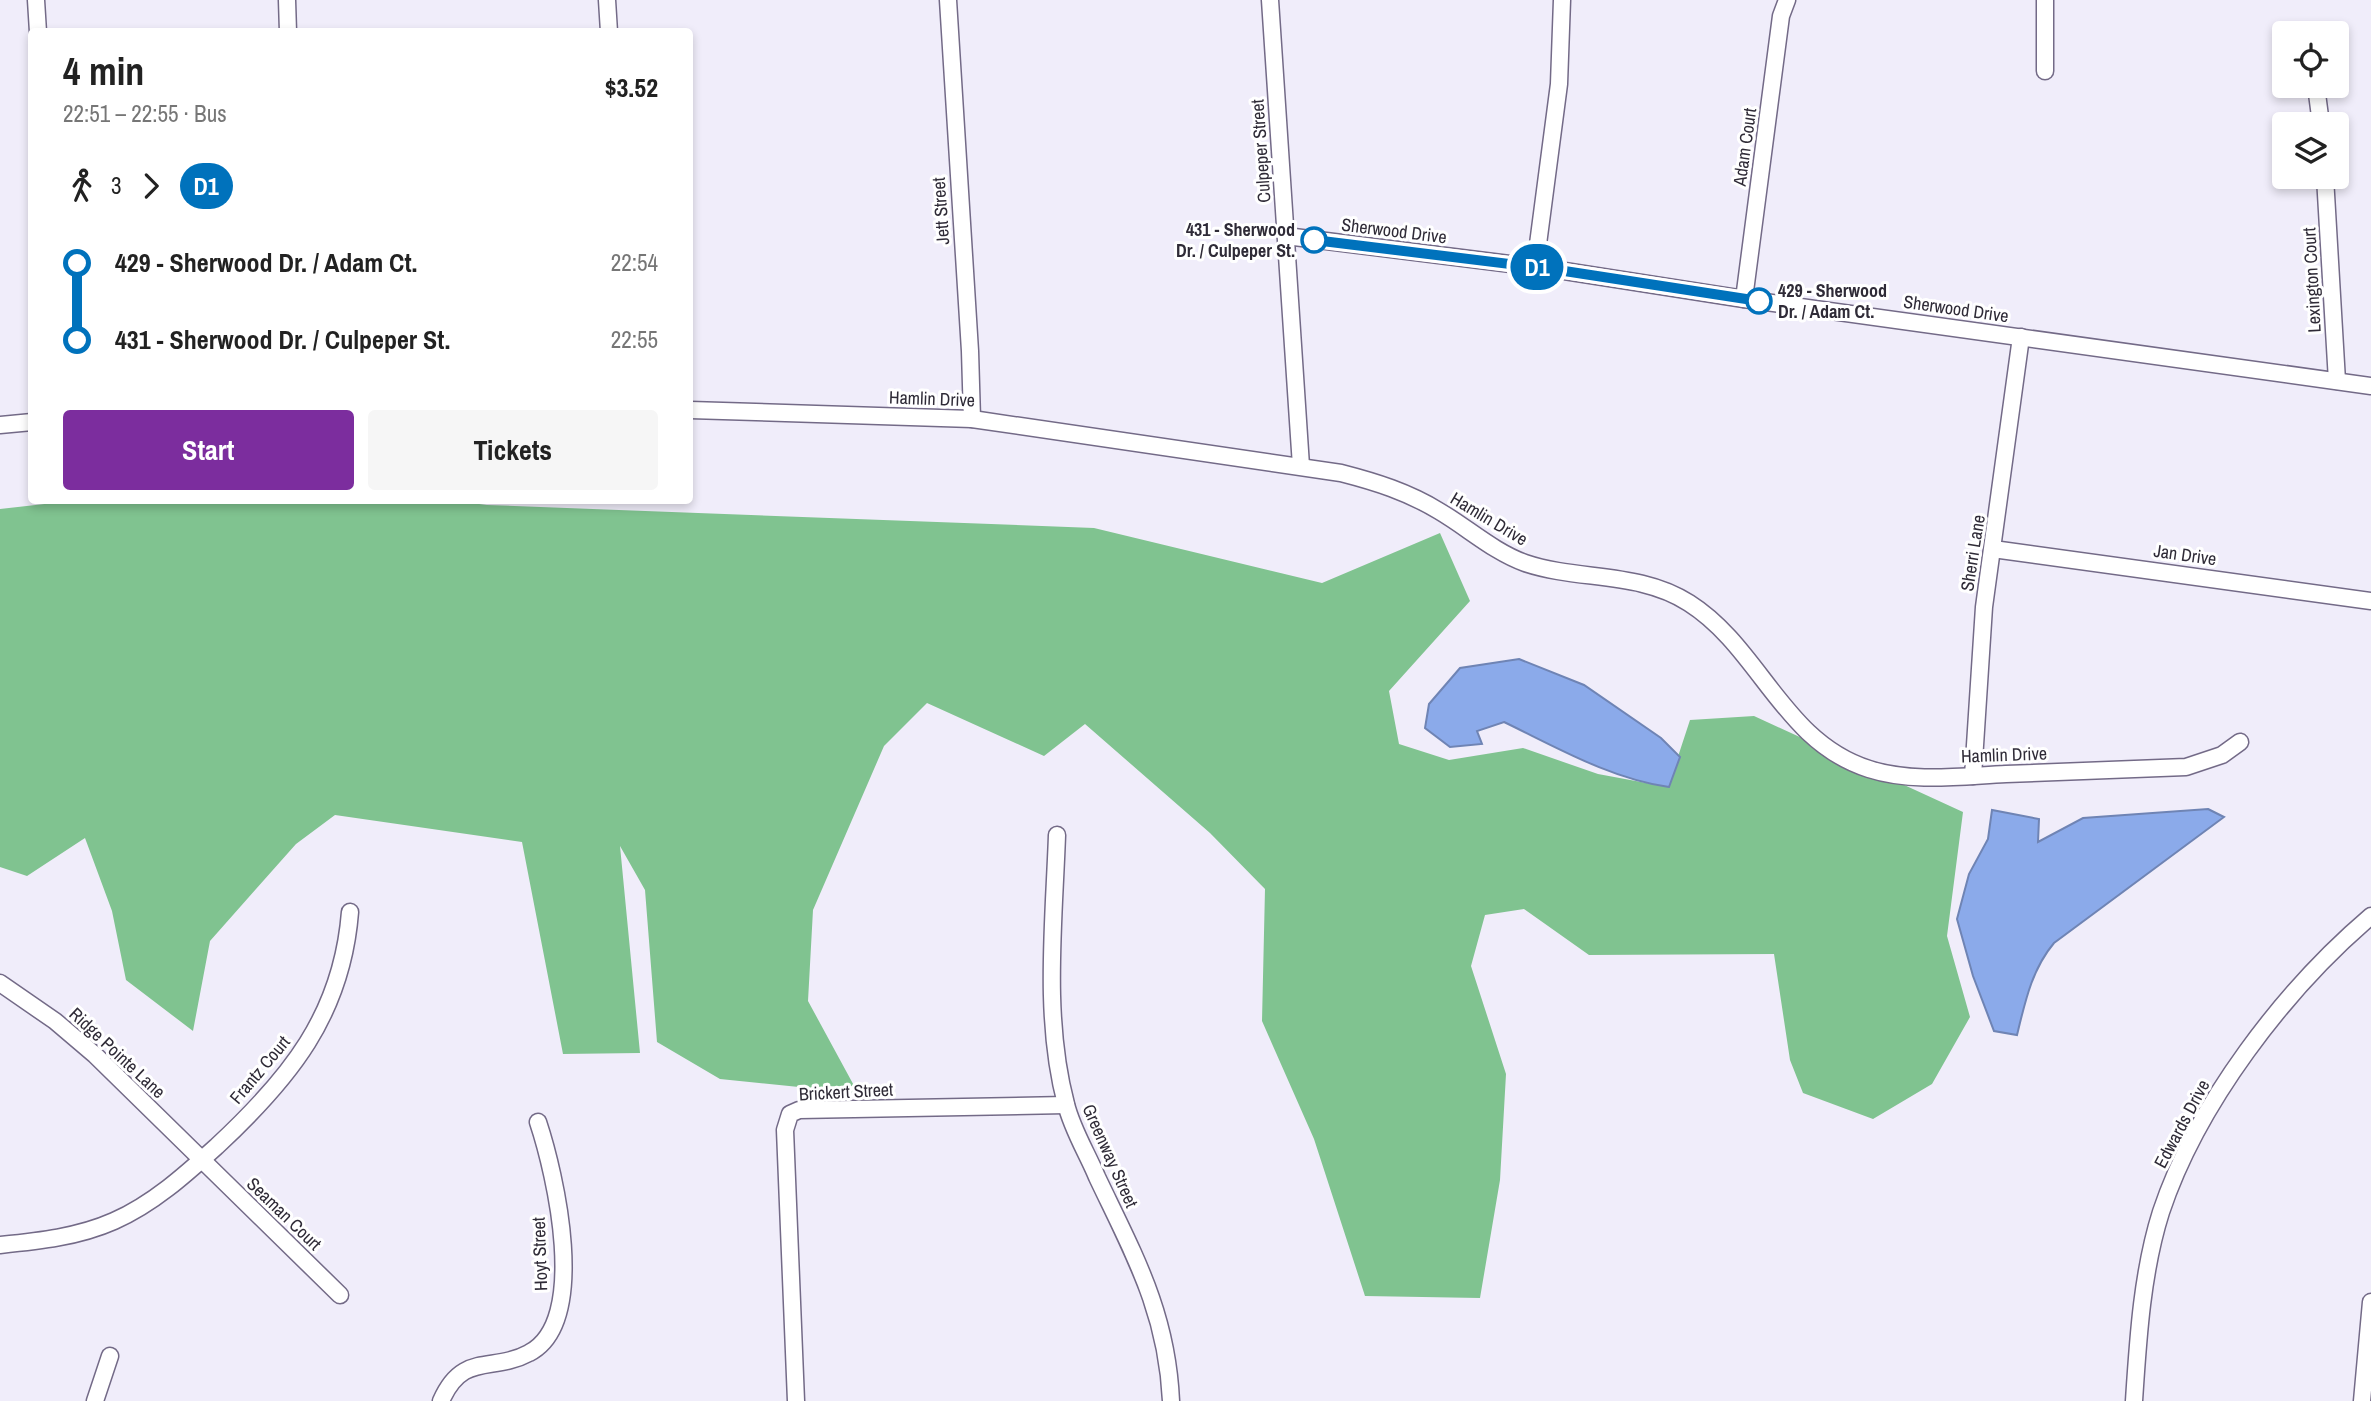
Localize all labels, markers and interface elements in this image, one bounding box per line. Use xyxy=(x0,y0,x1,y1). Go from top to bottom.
map controls xyxy=(2272,21,2349,189)
button: locate xyxy=(2272,21,2349,98)
text: 4 min xyxy=(63,46,144,97)
text: $3.52 xyxy=(605,70,658,105)
text: 22:51 – 22:55 · Bus xyxy=(63,98,227,129)
street label: Culpeper Street xyxy=(1244,99,1277,203)
street label: Adam Court xyxy=(1727,106,1762,189)
button: layers xyxy=(2272,112,2349,189)
icon: walk xyxy=(63,167,101,205)
icon: forward xyxy=(132,167,170,205)
text: 3 xyxy=(111,170,122,201)
text: D1 xyxy=(194,170,219,202)
street label: Jett Street xyxy=(926,177,955,245)
street label: Sherwood Drive xyxy=(1340,212,1448,249)
place label: 431 - Sherwood Dr. / Culpeper St. xyxy=(1176,217,1295,263)
marker: 431 - Sherwood Dr. / Culpeper St. xyxy=(1301,227,1327,253)
street label: Lexington Court xyxy=(2296,227,2327,333)
line badge: D1 xyxy=(1506,244,1568,290)
text: 429 - Sherwood Dr. / Adam Ct. xyxy=(115,245,418,280)
text: 22:54 xyxy=(611,247,658,278)
text: D1 xyxy=(1524,251,1550,283)
place label: 429 - Sherwood Dr. / Adam Ct. xyxy=(1778,278,1887,324)
marker: 429 - Sherwood Dr. / Adam Ct. xyxy=(1746,288,1772,314)
street label: Sherwood Drive xyxy=(1902,289,2010,328)
text: 431 - Sherwood Dr. / Culpeper St. xyxy=(115,322,450,357)
text: 22:55 xyxy=(611,324,658,355)
street label: Hamlin Drive xyxy=(889,385,975,412)
button: Start xyxy=(63,410,354,490)
button: Tickets xyxy=(368,410,658,490)
street label: Hamlin Drive xyxy=(1446,486,1533,551)
street label: Sherri Lane xyxy=(1954,513,1991,593)
street label: Jan Drive xyxy=(2152,538,2218,571)
street label: Hamlin Drive xyxy=(1961,741,2047,768)
street label: Ridge Pointe Lane xyxy=(64,1002,171,1104)
street label: Frantz Court xyxy=(224,1030,296,1109)
street label: Edwards Drive xyxy=(2148,1075,2215,1172)
street label: Brickert Street xyxy=(798,1077,894,1106)
street label: Greenway Street xyxy=(1077,1100,1144,1211)
street label: Seaman Court xyxy=(241,1172,327,1256)
street label: Hoyt Street xyxy=(526,1217,553,1291)

